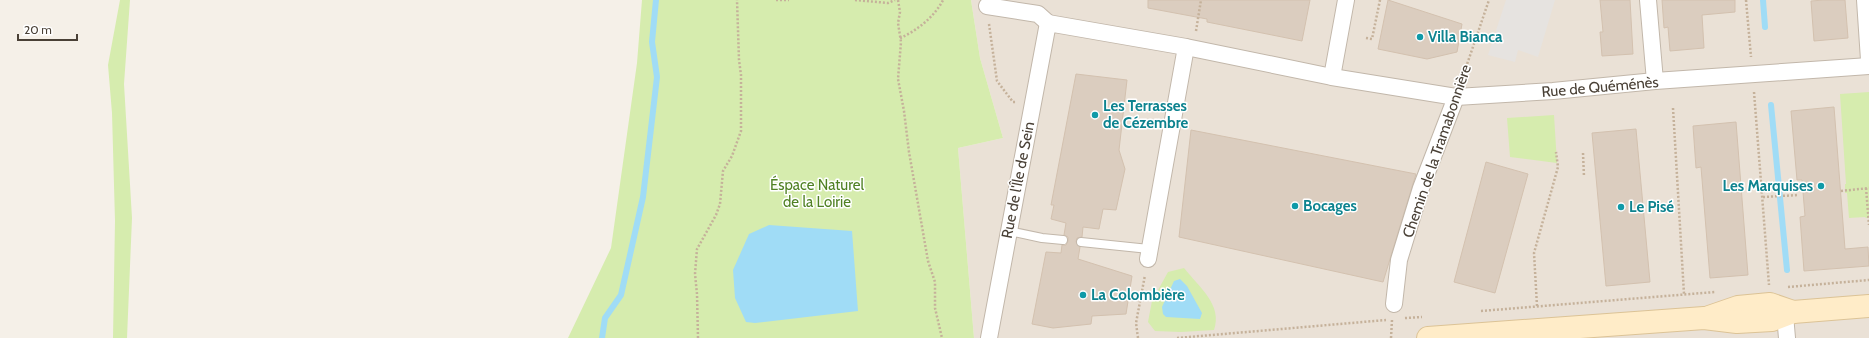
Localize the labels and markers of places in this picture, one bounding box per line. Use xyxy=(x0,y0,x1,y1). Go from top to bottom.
place label: Villa Bianca xyxy=(1428,28,1503,46)
marker: Villa Bianca xyxy=(1415,32,1425,42)
place label: Les Terrasses de Cézembre xyxy=(1103,97,1188,132)
marker: Les Terrasses de Cézembre xyxy=(1090,110,1100,120)
place label: Les Marquises xyxy=(1723,177,1813,195)
marker: Les Marquises xyxy=(1816,181,1826,191)
place label: Bocages xyxy=(1303,197,1357,215)
place label: Le Pisé xyxy=(1629,198,1674,216)
marker: Bocages xyxy=(1290,201,1300,211)
marker: Le Pisé xyxy=(1616,202,1626,212)
place label: La Colombière xyxy=(1091,286,1185,304)
marker: La Colombière xyxy=(1078,290,1088,300)

